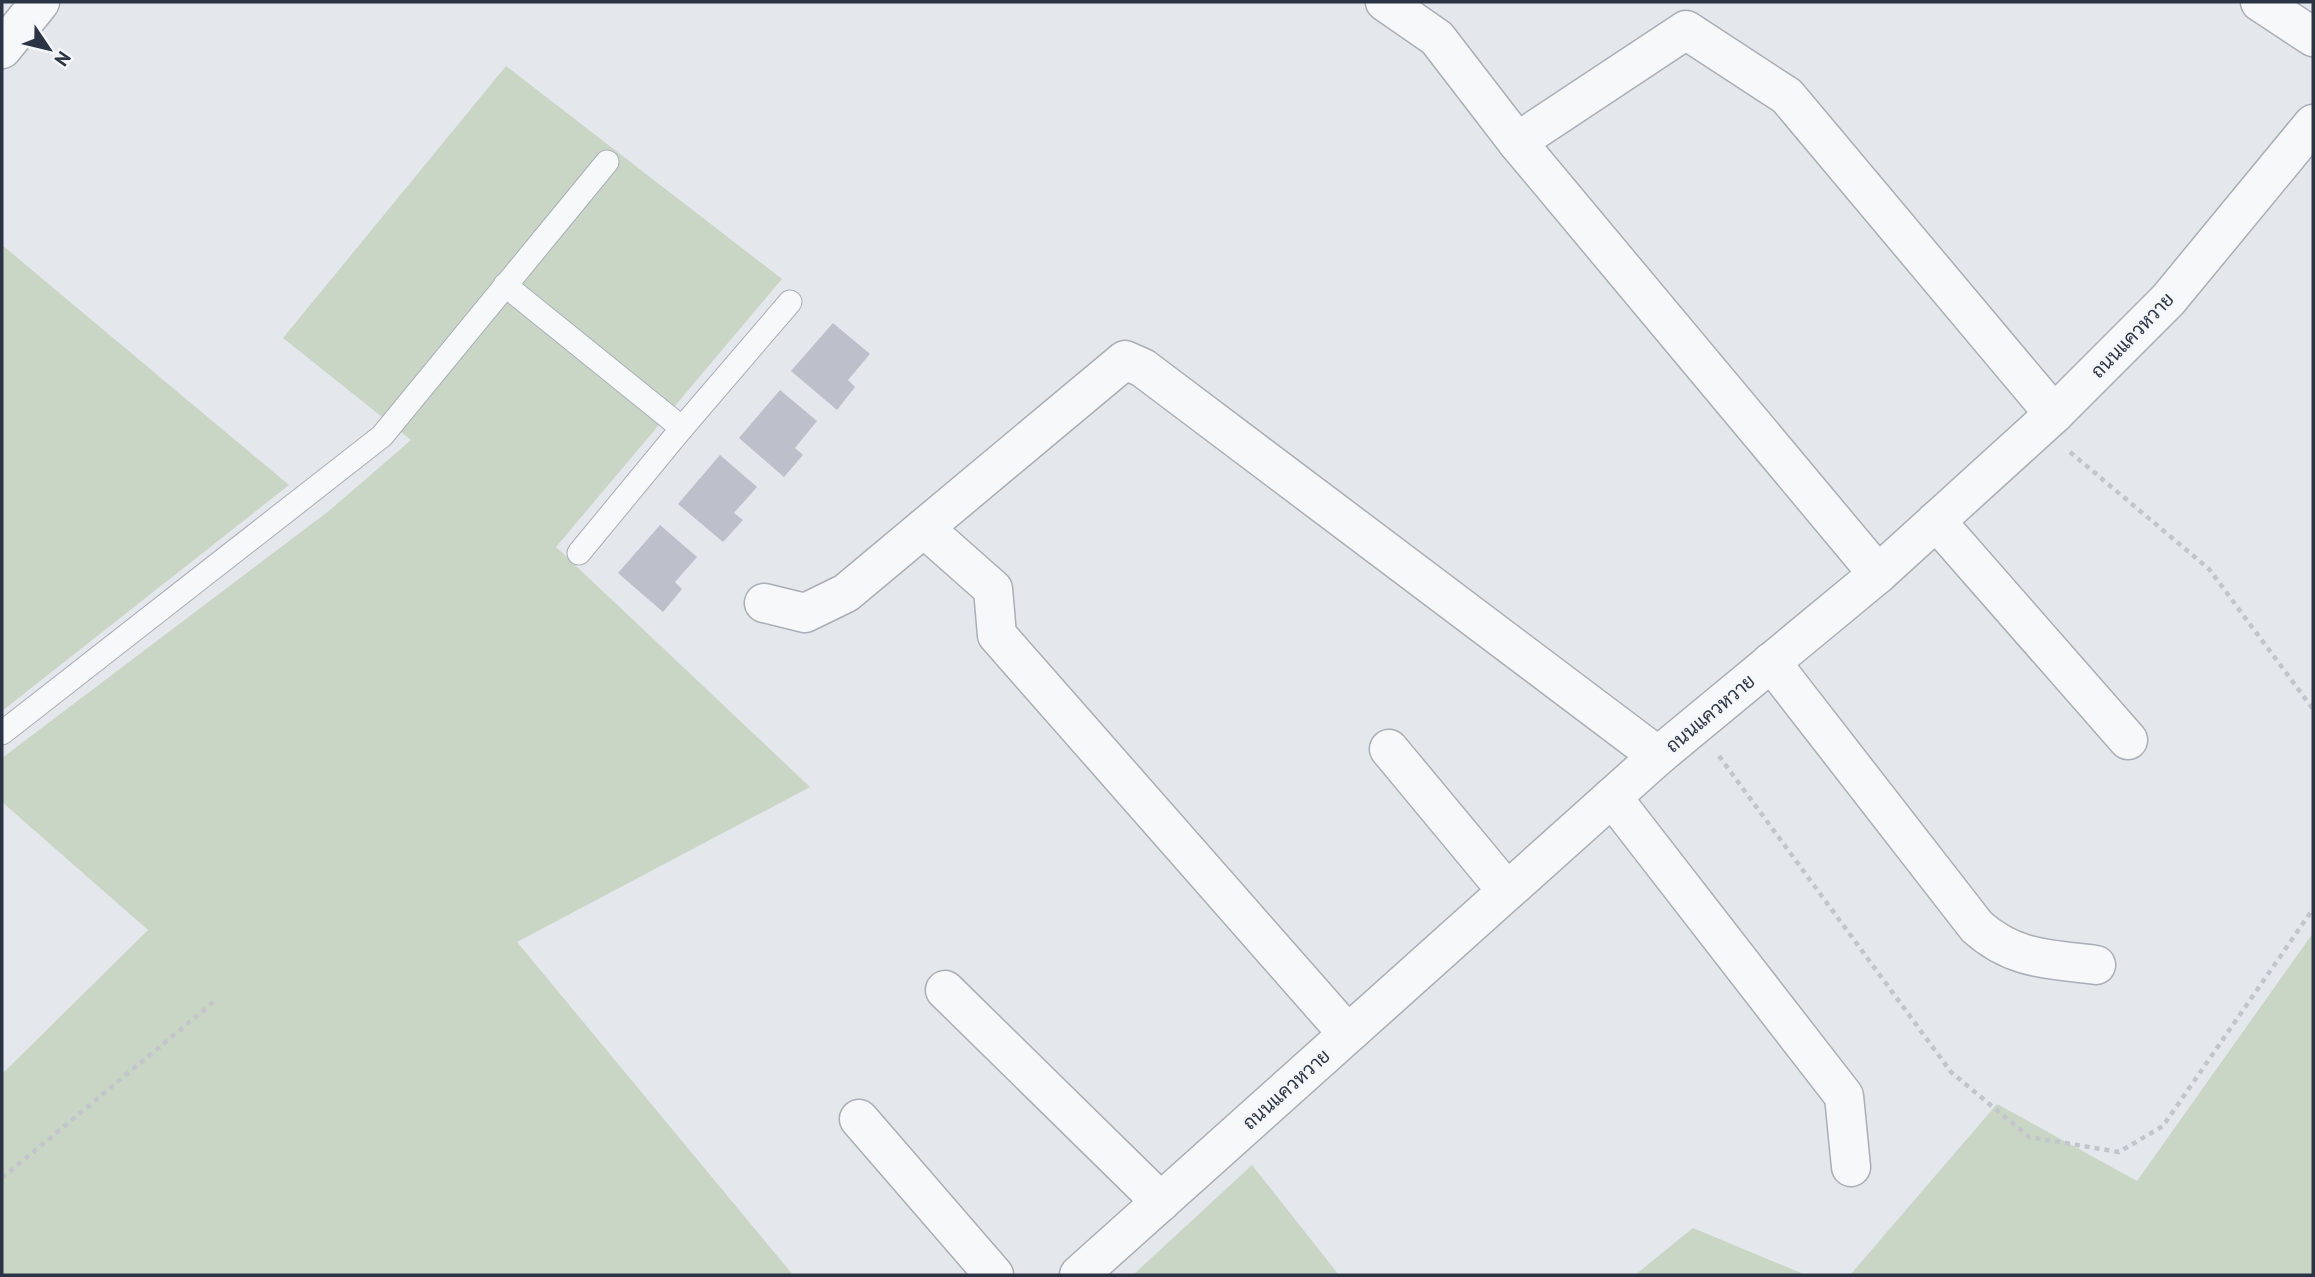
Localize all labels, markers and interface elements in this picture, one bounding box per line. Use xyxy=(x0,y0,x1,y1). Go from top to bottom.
north arrow xyxy=(14,14,84,84)
text: N xyxy=(50,47,76,71)
street label: ถนนแควหวาย xyxy=(2085,287,2179,383)
street label: ถนนแควหวาย xyxy=(1660,669,1760,757)
street label: ถนนแควหวาย xyxy=(1237,1044,1335,1134)

